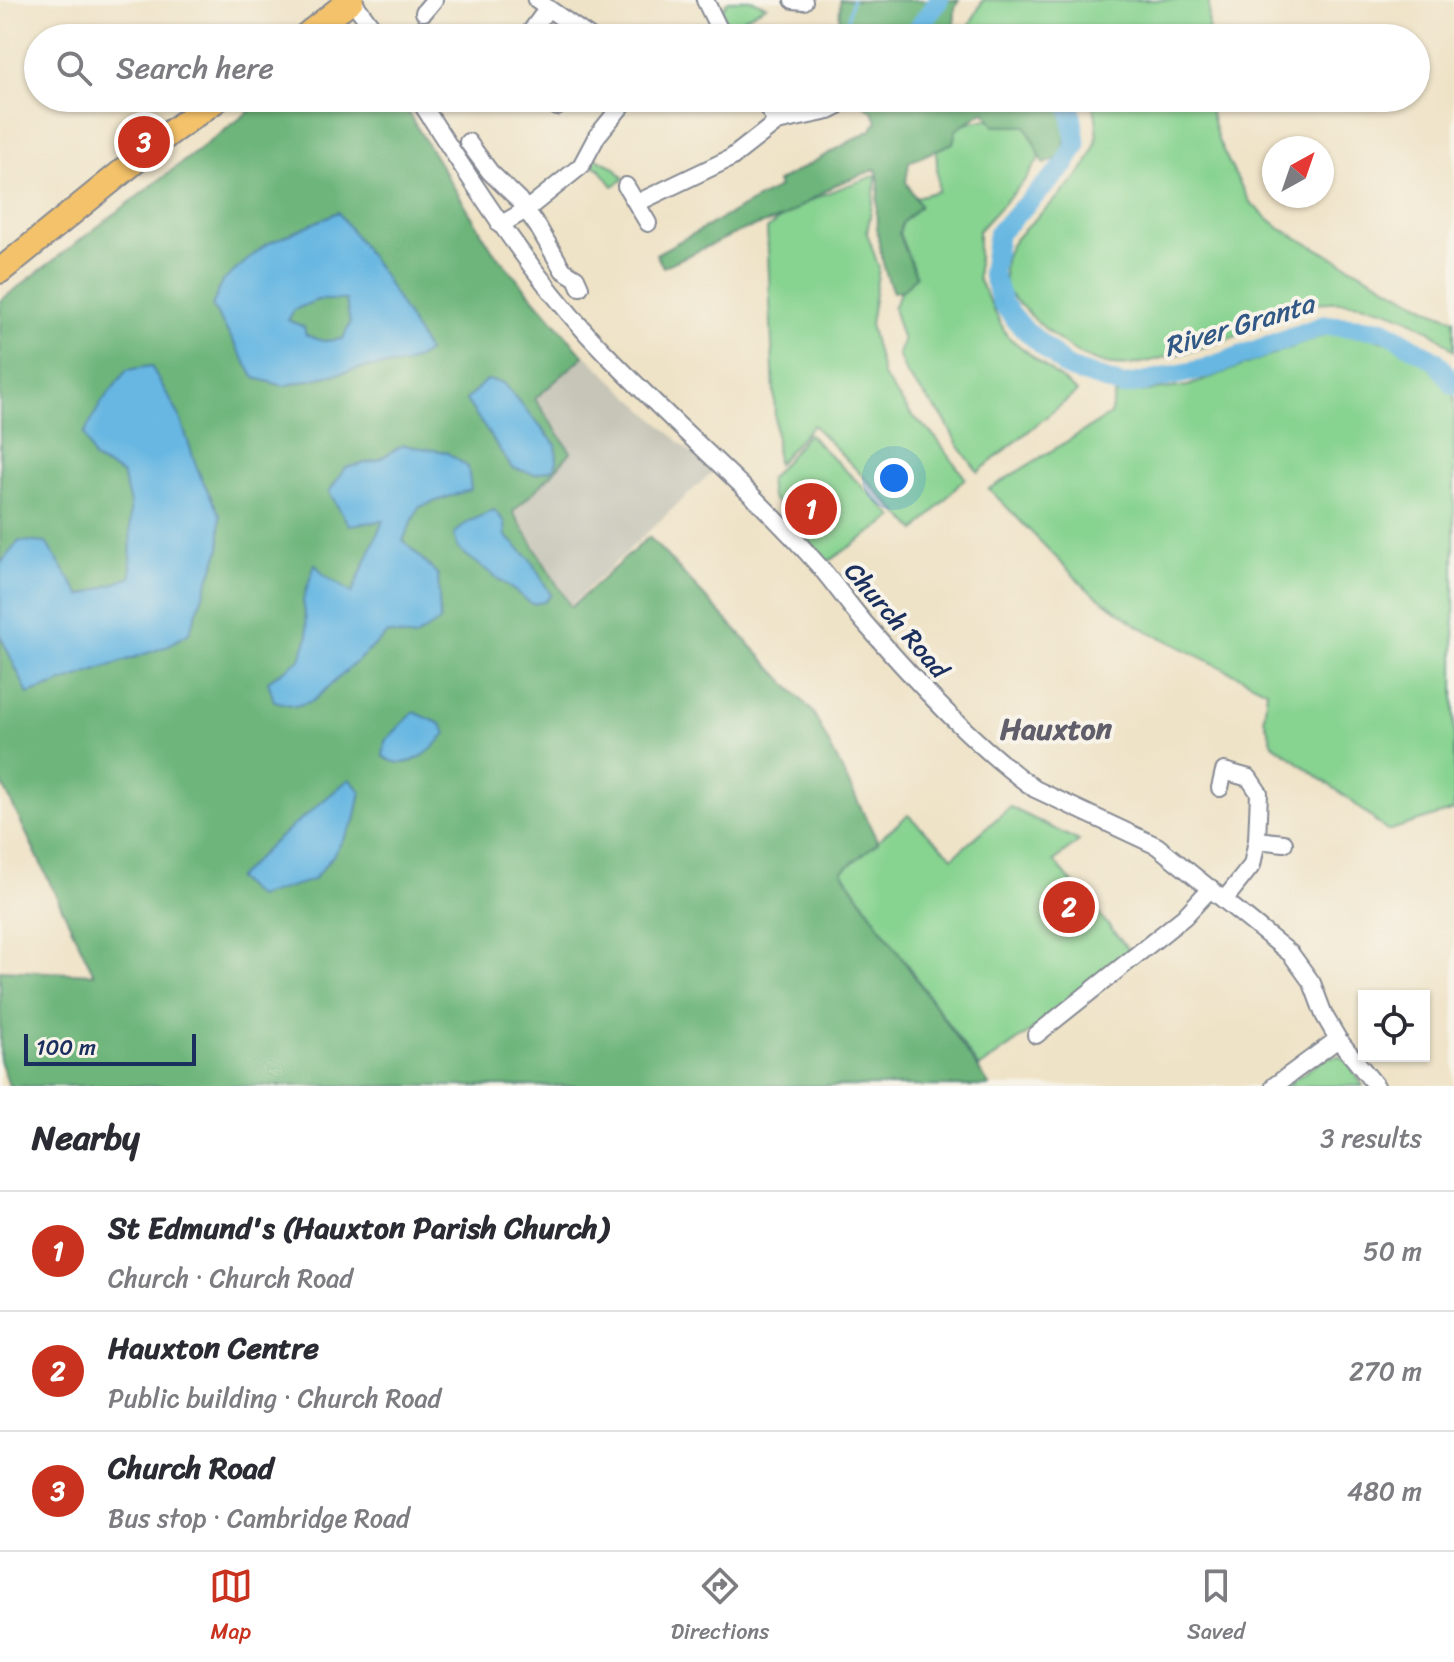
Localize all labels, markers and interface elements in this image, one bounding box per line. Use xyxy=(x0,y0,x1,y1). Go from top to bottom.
search box xyxy=(24,24,1430,112)
text: Search here xyxy=(116,41,274,95)
icon: search xyxy=(52,46,96,90)
pin: 3 xyxy=(118,112,170,172)
north arrow xyxy=(1262,136,1334,208)
water label: River Granta xyxy=(1158,278,1322,371)
your location xyxy=(874,458,914,498)
pin: 1 xyxy=(785,479,837,539)
street label: Church Road xyxy=(833,551,963,691)
district label: Hauxton xyxy=(1000,702,1113,756)
pin: 2 xyxy=(1043,877,1095,937)
map controls xyxy=(1358,990,1430,1062)
button: locate xyxy=(1358,990,1430,1062)
text: 100 m xyxy=(36,1028,96,1067)
scale bar xyxy=(24,1030,196,1066)
text: Nearby xyxy=(32,1108,140,1168)
text: 3 results xyxy=(1320,1115,1422,1161)
text: St Edmund's (Hauxton Parish Church) xyxy=(108,1201,608,1255)
text: 1 xyxy=(52,1228,64,1274)
text: 50 m xyxy=(1363,1228,1422,1274)
text: Church · Church Road xyxy=(108,1255,353,1301)
text: Hauxton Centre xyxy=(108,1321,319,1375)
text: 2 xyxy=(50,1348,66,1394)
text: 270 m xyxy=(1349,1348,1422,1394)
text: Public building · Church Road xyxy=(108,1375,441,1421)
text: Church Road xyxy=(108,1441,274,1495)
text: 3 xyxy=(51,1468,65,1514)
text: 480 m xyxy=(1347,1468,1422,1514)
text: Bus stop · Cambridge Road xyxy=(108,1495,410,1541)
tab: Map xyxy=(209,1564,253,1651)
tab: Directions xyxy=(671,1564,769,1651)
tab: Saved xyxy=(1187,1564,1245,1651)

